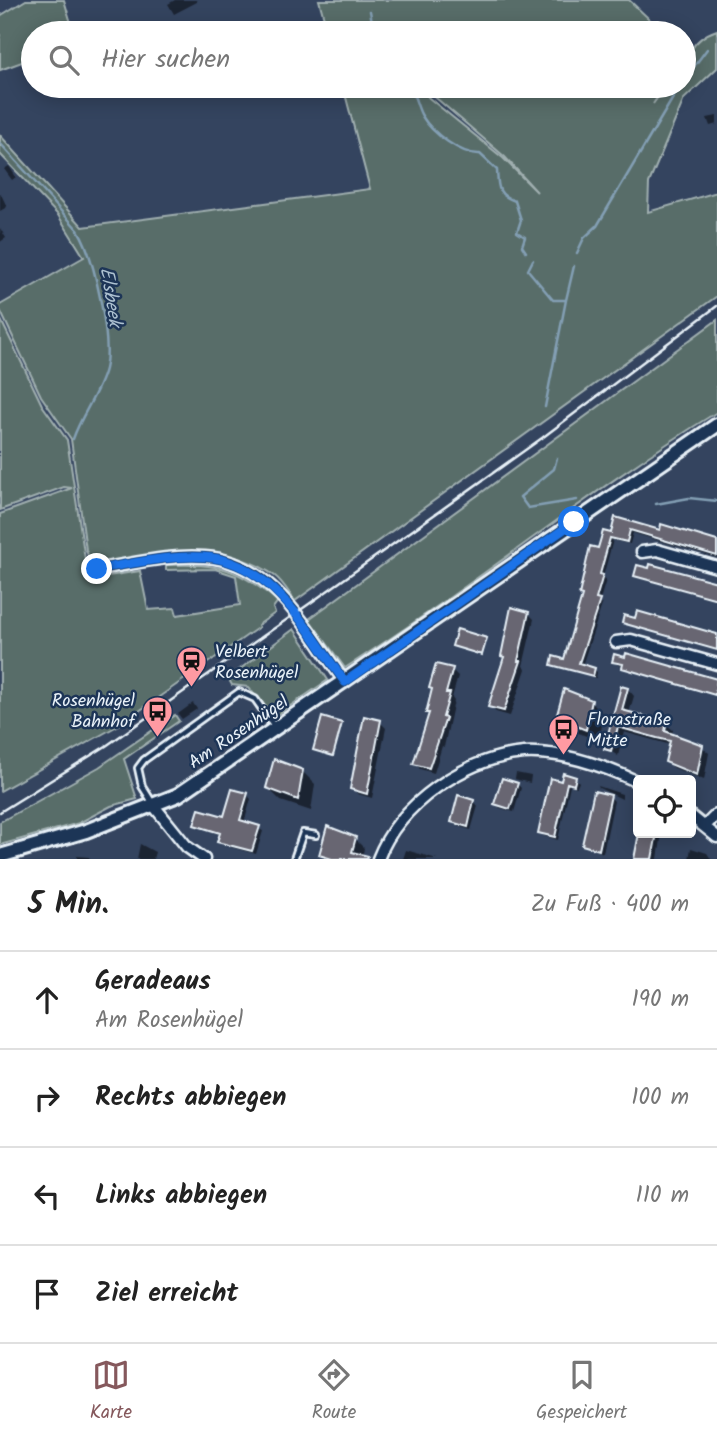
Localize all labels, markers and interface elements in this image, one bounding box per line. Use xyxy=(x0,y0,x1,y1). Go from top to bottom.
search box xyxy=(21,21,696,98)
text: Hier suchen xyxy=(101,39,230,81)
icon: search xyxy=(45,41,83,79)
water label: Elsbeek xyxy=(91,265,130,332)
route start xyxy=(558,506,589,537)
route end xyxy=(81,553,112,584)
place label: Velbert Rosenhügel xyxy=(215,638,299,688)
station icon: Velbert Rosenhügel xyxy=(175,645,209,689)
place label: Rosenhügel Bahnhof xyxy=(52,687,137,737)
street label: Am Rosenhügel xyxy=(183,688,296,777)
bus stop icon: Rosenhügel Bahnhof xyxy=(141,694,175,738)
place label: Florastraße Mitte xyxy=(587,706,671,756)
bus stop icon: Florastraße Mitte xyxy=(547,713,581,757)
map controls xyxy=(633,775,696,838)
button: locate xyxy=(633,775,696,838)
text: 5 Min. xyxy=(28,881,109,929)
text: Zu Fuß · 400 m xyxy=(531,887,689,923)
text: Geradeaus xyxy=(95,961,211,1003)
icon: ahead xyxy=(28,981,66,1019)
text: 190 m xyxy=(632,982,689,1018)
text: Am Rosenhügel xyxy=(95,1003,243,1039)
text: Rechts abbiegen xyxy=(95,1077,286,1119)
icon: right xyxy=(28,1079,66,1117)
text: 100 m xyxy=(631,1080,689,1116)
text: Links abbiegen xyxy=(95,1175,267,1217)
icon: left xyxy=(28,1177,66,1215)
text: 110 m xyxy=(636,1178,689,1214)
text: Ziel erreicht xyxy=(95,1273,238,1315)
icon: arrive xyxy=(28,1275,66,1313)
tab: Karte xyxy=(90,1356,132,1428)
tab: Route xyxy=(312,1356,356,1428)
tab: Gespeichert xyxy=(536,1356,627,1428)

